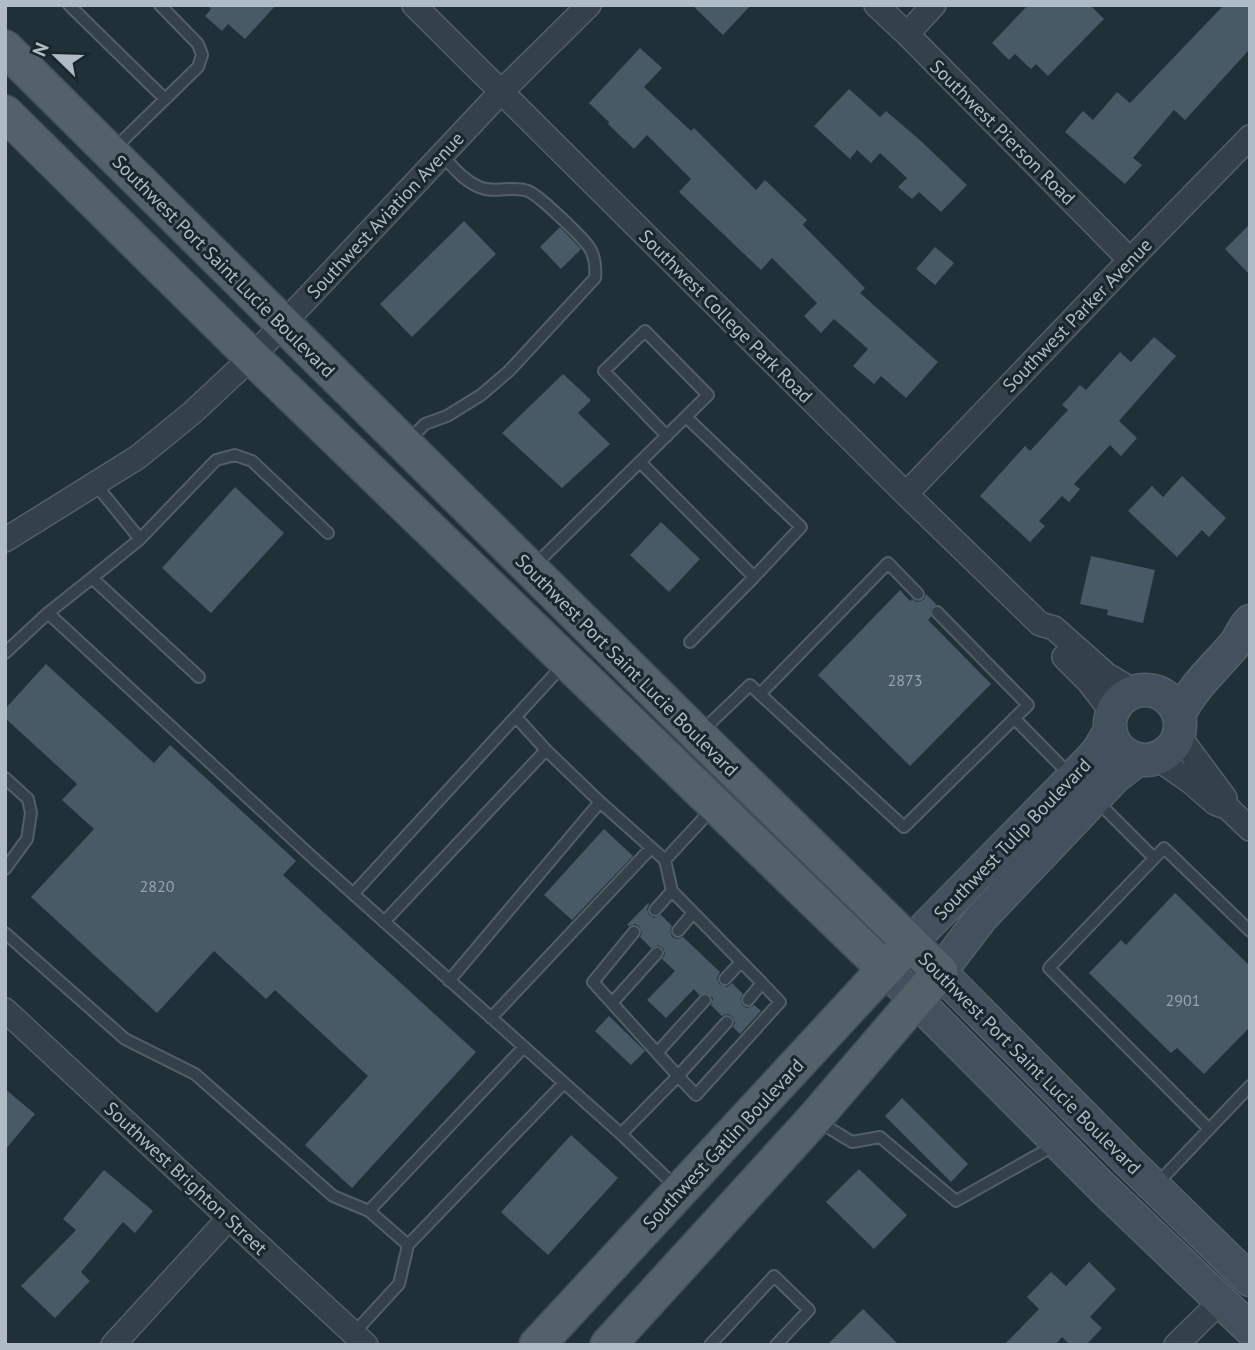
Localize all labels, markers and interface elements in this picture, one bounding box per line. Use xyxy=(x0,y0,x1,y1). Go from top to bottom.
north arrow xyxy=(21,21,91,91)
text: N xyxy=(27,39,54,60)
street label: Southwest Pierson Road xyxy=(925,54,1081,210)
street label: Southwest Aviation Avenue xyxy=(301,126,469,304)
street label: Southwest Port Saint Lucie Boulevard xyxy=(108,150,340,382)
street label: Southwest College Park Road xyxy=(634,224,818,408)
street label: Southwest Parker Avenue xyxy=(997,233,1157,397)
street label: Southwest Port Saint Lucie Boulevard xyxy=(511,549,743,781)
house number: 2873 xyxy=(888,670,922,690)
street label: Southwest Tulip Boulevard xyxy=(928,753,1096,925)
house number: 2820 xyxy=(140,876,175,896)
street label: Southwest Port Saint Lucie Boulevard xyxy=(914,947,1146,1179)
house number: 2901 xyxy=(1166,990,1200,1010)
street label: Southwest Gatlin Boulevard xyxy=(637,1053,809,1235)
street label: Southwest Brighton Street xyxy=(100,1096,273,1260)

